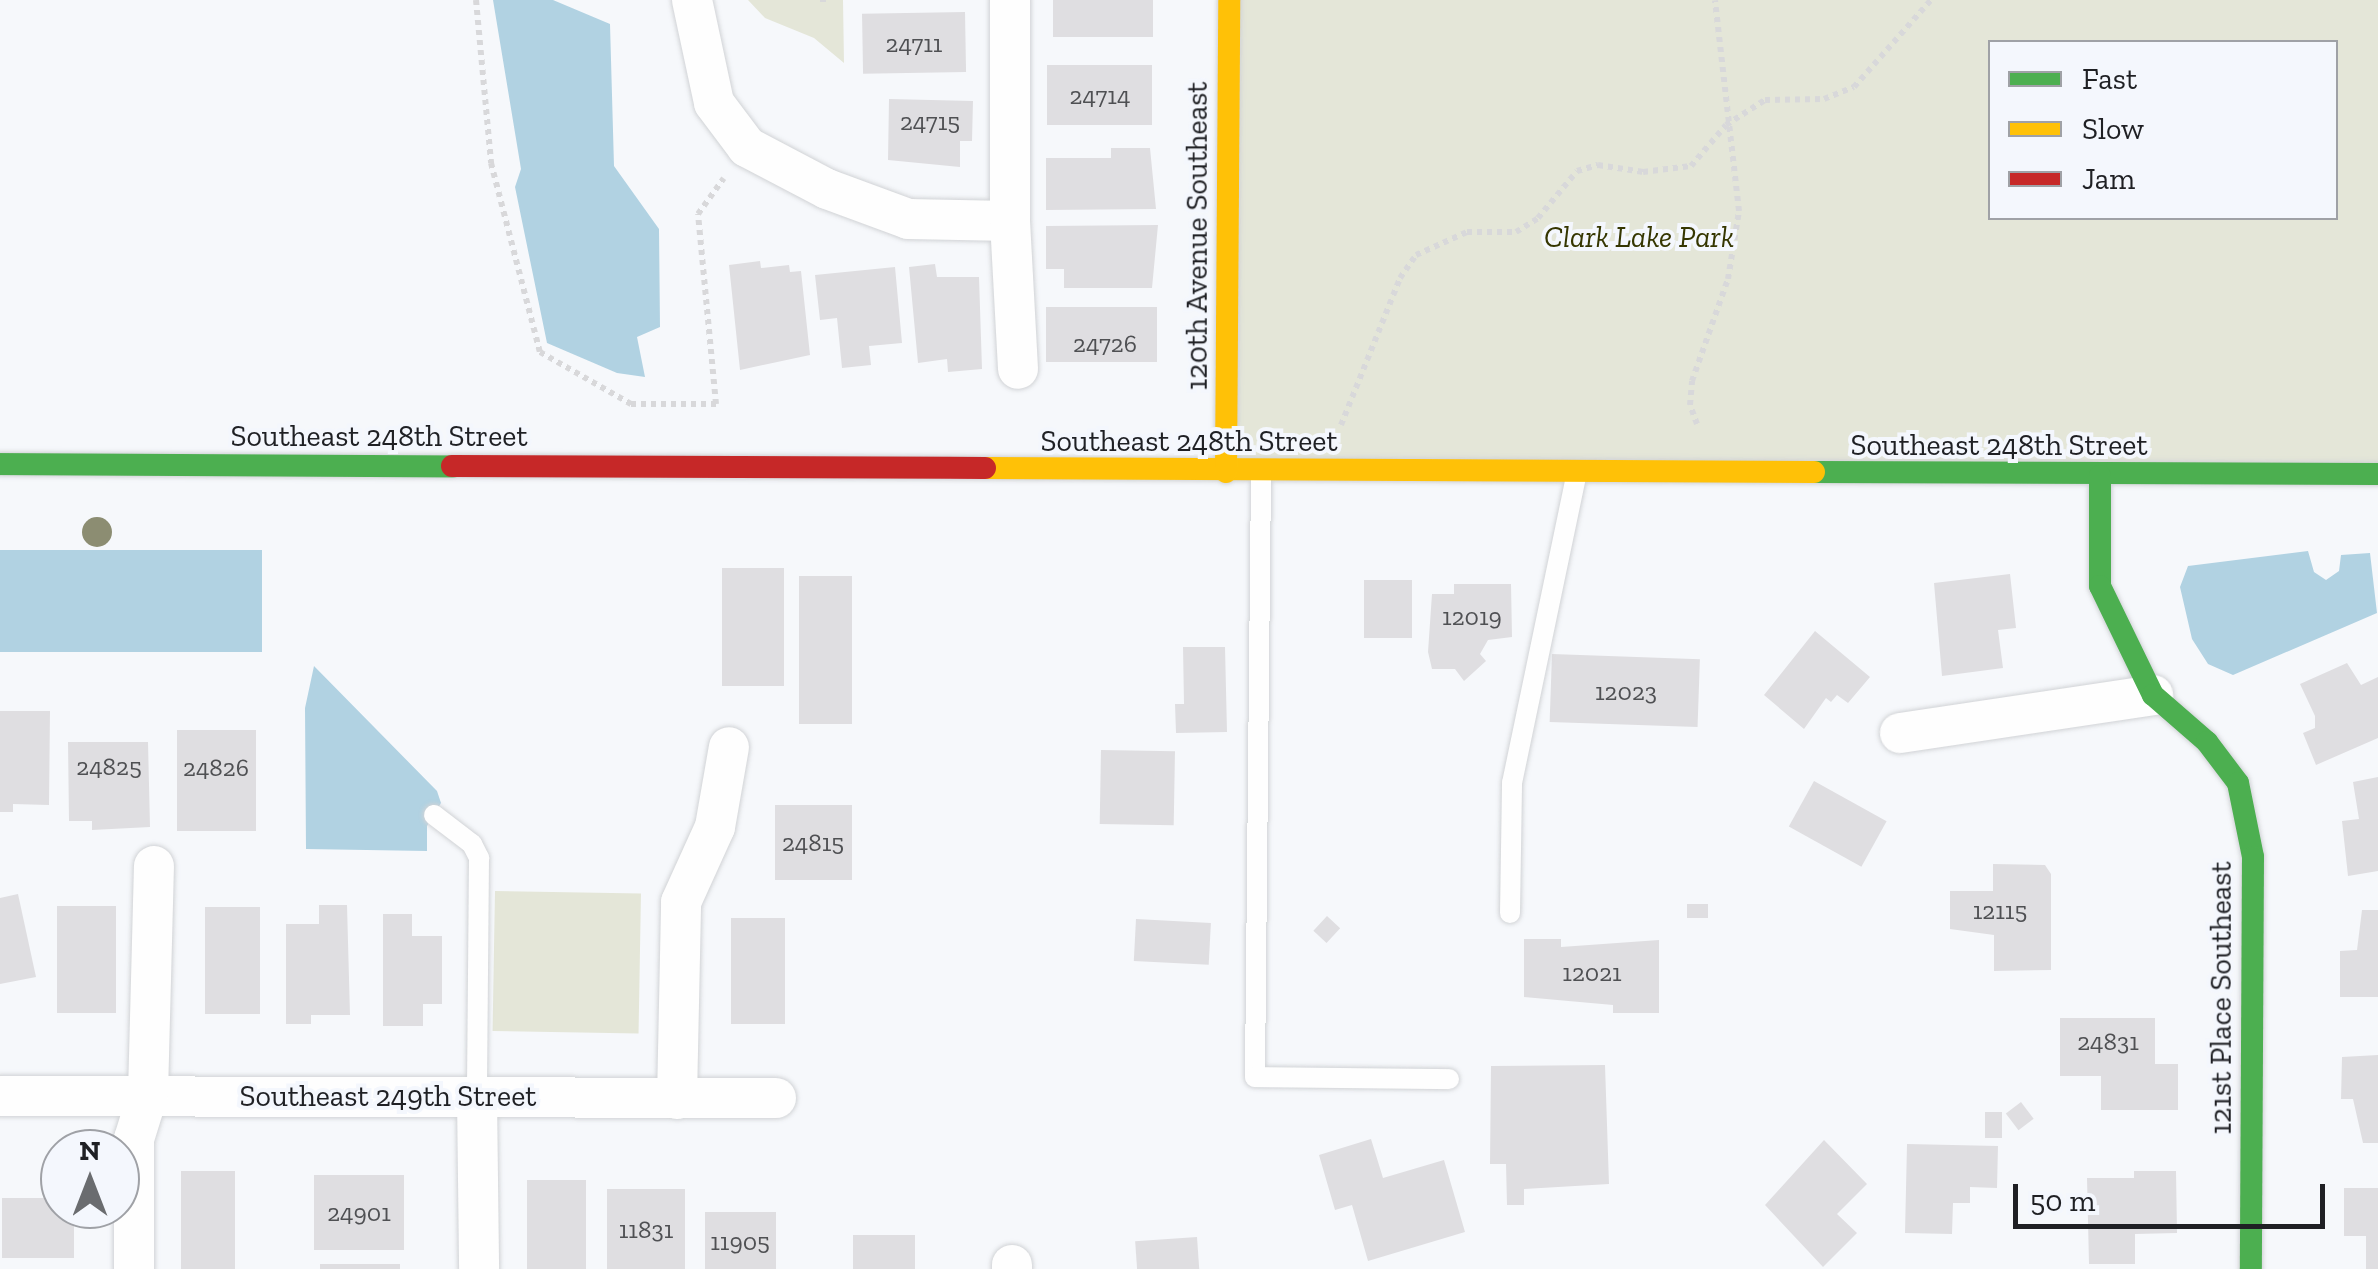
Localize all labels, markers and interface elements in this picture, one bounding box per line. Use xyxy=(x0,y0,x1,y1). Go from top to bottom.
house number: 24711 xyxy=(886,28,942,58)
legend xyxy=(1988,40,2338,220)
text: Fast xyxy=(2082,61,2137,97)
house number: 24714 xyxy=(1070,80,1130,110)
street label: 120th Avenue Southeast xyxy=(1179,81,1215,391)
house number: 24715 xyxy=(900,106,960,136)
text: Slow xyxy=(2082,111,2144,147)
text: Jam xyxy=(2082,161,2135,197)
park label: Clark Lake Park xyxy=(1544,219,1734,255)
house number: 24726 xyxy=(1073,328,1137,358)
street label: Southeast 248th Street xyxy=(230,418,528,454)
street label: Southeast 248th Street xyxy=(1040,423,1338,459)
street label: Southeast 248th Street xyxy=(1850,427,2148,463)
house number: 12019 xyxy=(1442,601,1502,631)
house number: 12023 xyxy=(1595,676,1657,706)
house number: 24825 xyxy=(76,751,142,781)
house number: 24826 xyxy=(183,752,249,782)
house number: 24815 xyxy=(782,827,844,857)
street label: 121st Place Southeast xyxy=(2203,861,2239,1135)
house number: 12115 xyxy=(1973,895,2027,925)
house number: 12021 xyxy=(1562,957,1622,987)
house number: 24831 xyxy=(2077,1026,2139,1056)
street label: Southeast 249th Street xyxy=(239,1078,537,1114)
north arrow xyxy=(40,1129,140,1229)
text: N xyxy=(79,1134,101,1167)
scale bar xyxy=(2018,1164,2330,1226)
text: 50 m xyxy=(2030,1183,2095,1219)
house number: 24901 xyxy=(327,1197,391,1227)
house number: 11831 xyxy=(619,1214,673,1244)
house number: 11905 xyxy=(710,1226,770,1256)

